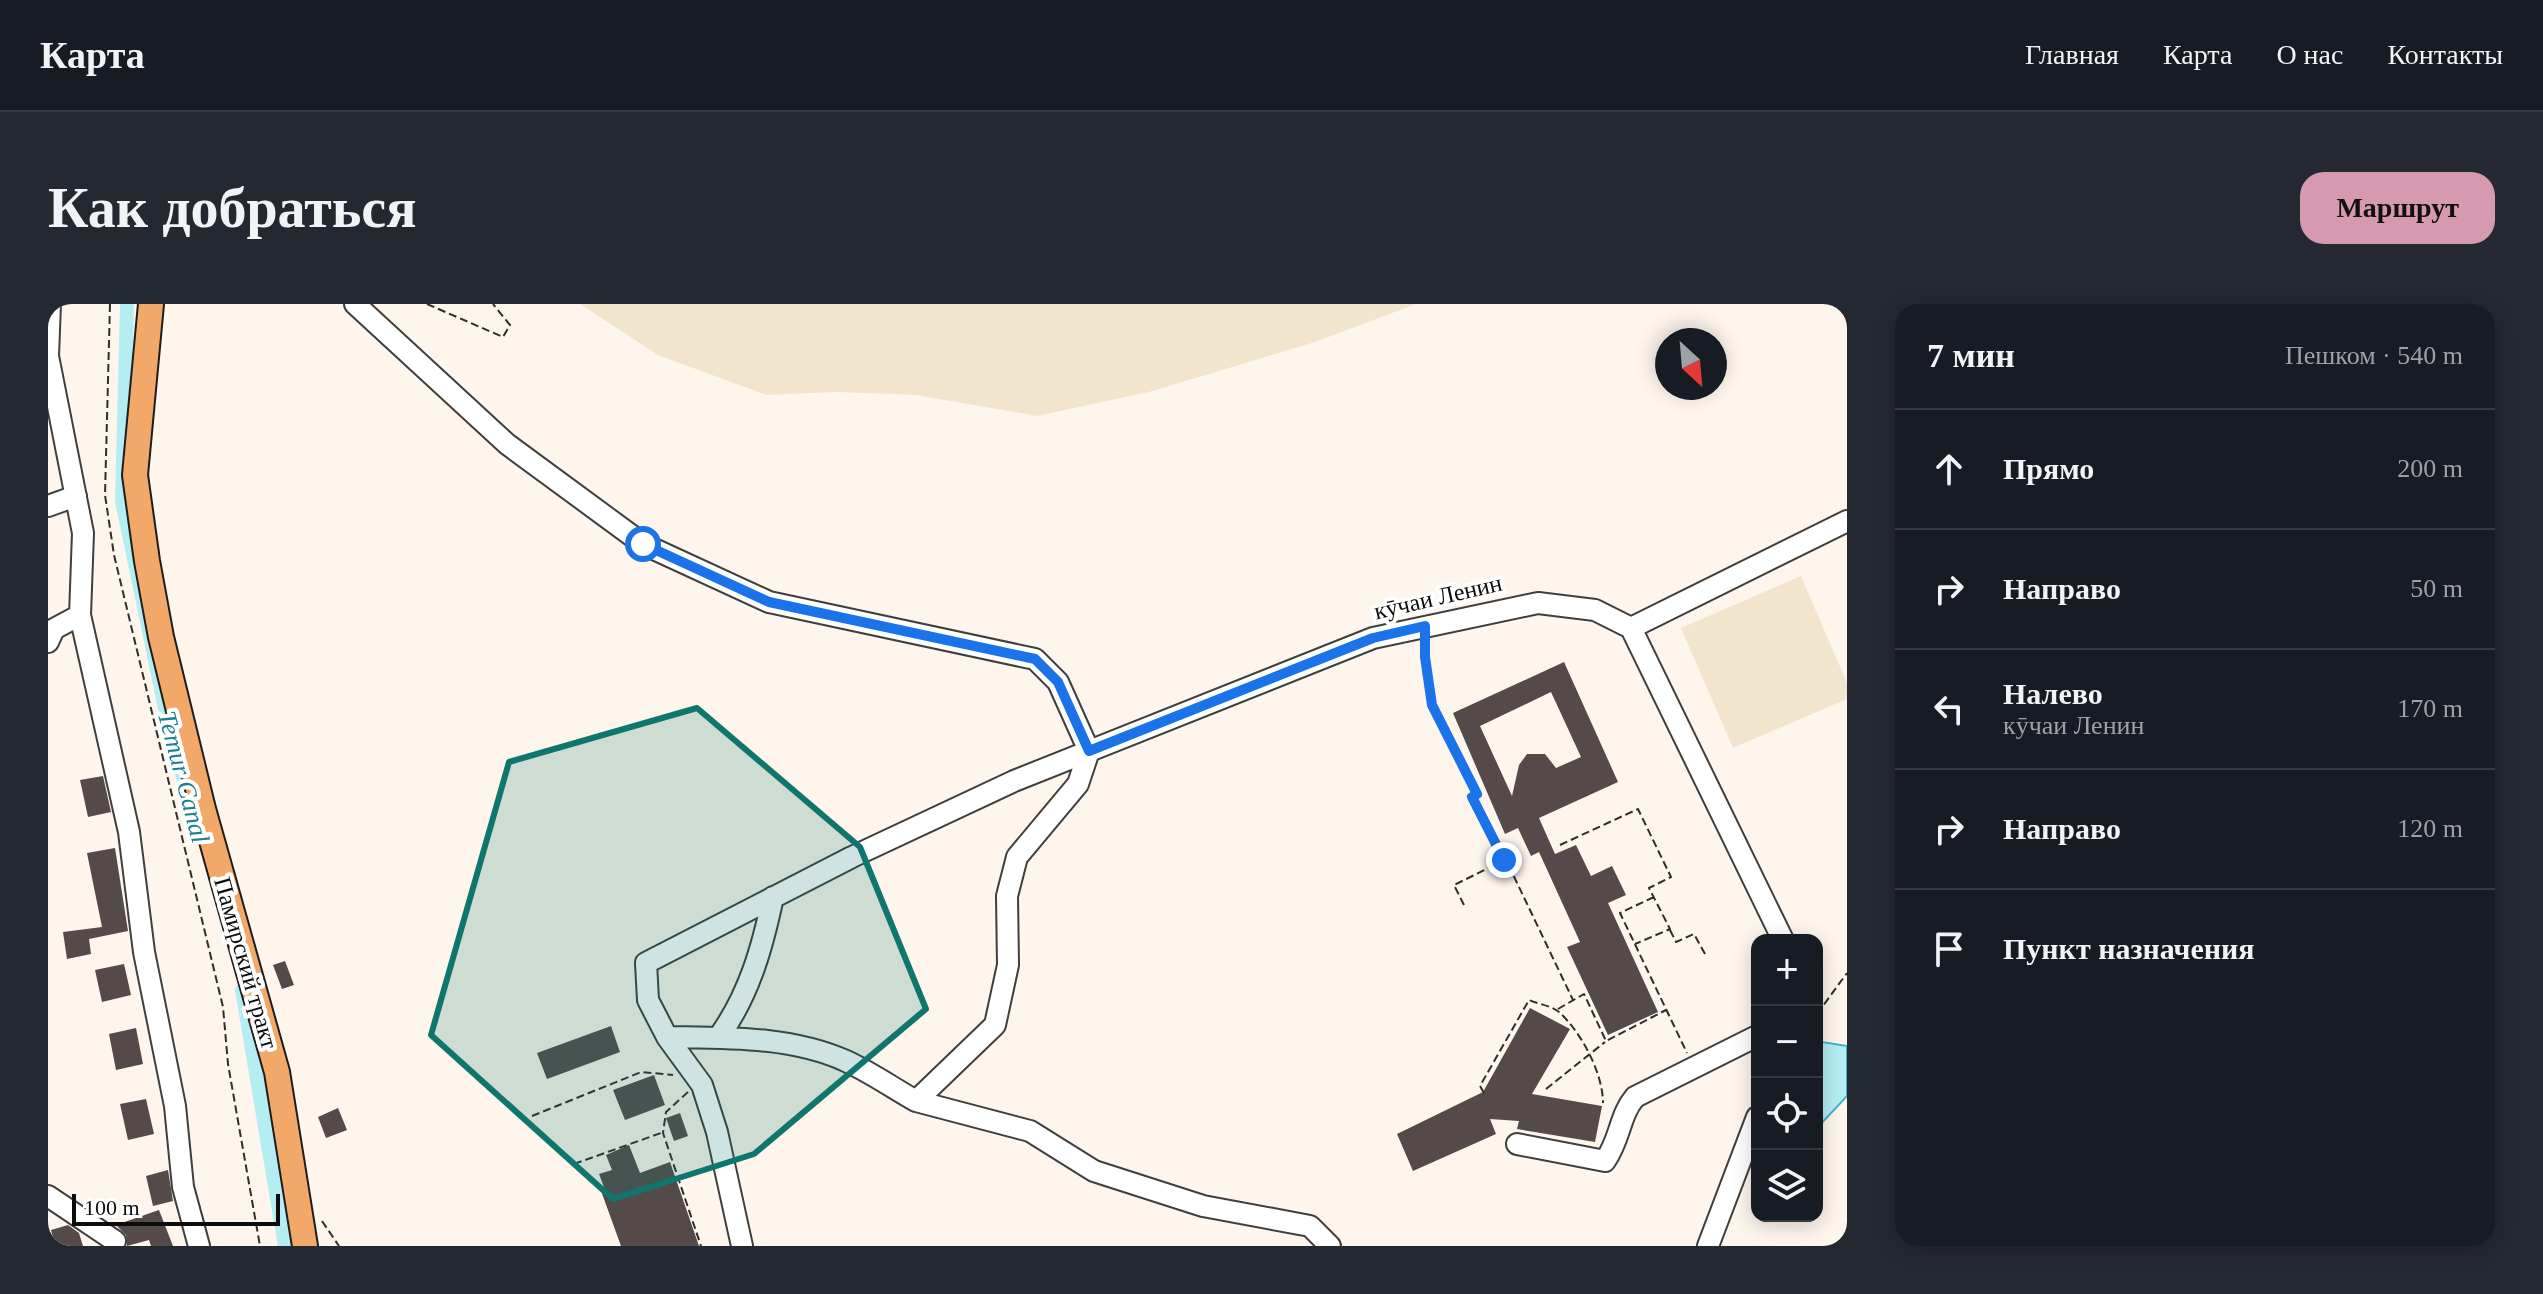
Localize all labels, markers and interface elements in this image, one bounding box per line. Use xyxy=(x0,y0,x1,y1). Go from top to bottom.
text: Карта xyxy=(40,34,145,76)
text: Главная xyxy=(2025,39,2119,70)
text: Карта xyxy=(2163,39,2232,70)
text: О нас xyxy=(2276,39,2343,70)
text: Контакты xyxy=(2387,39,2503,70)
button: Маршрут xyxy=(2300,172,2495,244)
text: Как добраться xyxy=(48,177,416,239)
north arrow xyxy=(1655,328,1727,400)
text: 7 мин xyxy=(1927,337,2015,374)
text: Пешком · 540 m xyxy=(2285,341,2463,370)
icon: ahead xyxy=(1927,447,1971,491)
text: Прямо xyxy=(2003,452,2094,485)
text: 200 m xyxy=(2397,454,2463,483)
route start xyxy=(625,526,661,562)
icon: right xyxy=(1927,567,1971,611)
street label: кӯчаи Ленин xyxy=(1371,570,1505,624)
text: Направо xyxy=(2003,572,2121,605)
text: 50 m xyxy=(2410,574,2463,603)
text: Налево xyxy=(2003,677,2103,710)
icon: left xyxy=(1927,687,1971,731)
text: 170 m xyxy=(2397,694,2463,723)
water label: Temur Canal xyxy=(152,708,215,846)
text: кӯчаи Ленин xyxy=(2003,711,2144,740)
icon: right xyxy=(1927,807,1971,851)
text: Направо xyxy=(2003,812,2121,845)
text: 120 m xyxy=(2397,814,2463,843)
route end xyxy=(1486,842,1522,878)
street label: Памирский тракт xyxy=(209,874,283,1052)
icon: arrive xyxy=(1927,927,1971,971)
text: Пункт назначения xyxy=(2003,932,2255,965)
map controls xyxy=(1751,934,1823,1222)
button: + xyxy=(1751,934,1823,1006)
button: − xyxy=(1751,1006,1823,1078)
button: locate xyxy=(1751,1078,1823,1150)
button: layers xyxy=(1751,1150,1823,1222)
scale bar xyxy=(72,1190,280,1226)
text: 100 m xyxy=(84,1195,140,1220)

